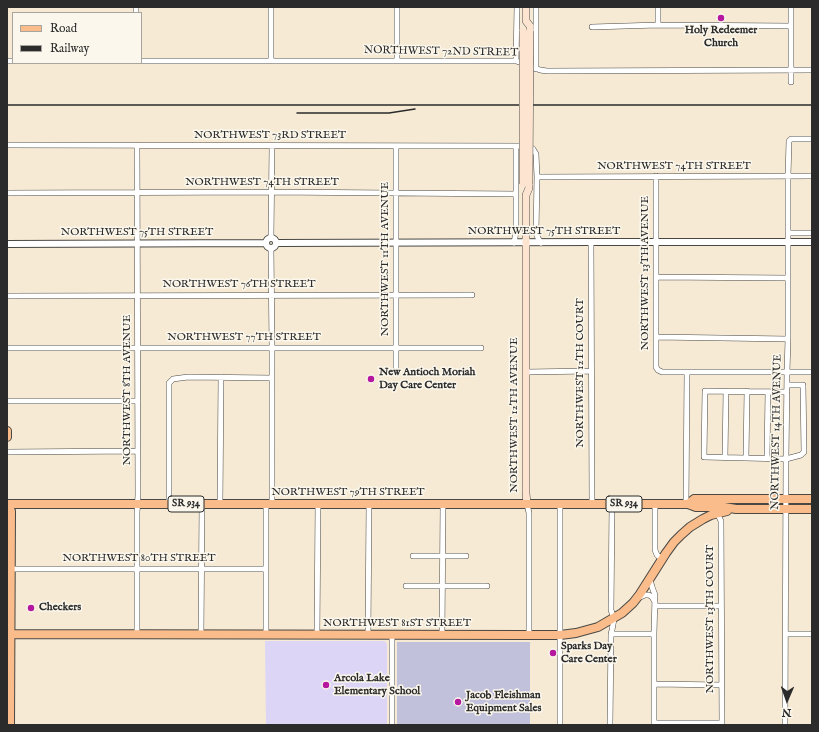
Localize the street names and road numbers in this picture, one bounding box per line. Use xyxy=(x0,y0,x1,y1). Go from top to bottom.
street label: NORTHWEST 72ND STREET xyxy=(364,44,518,60)
street label: NORTHWEST 73RD STREET xyxy=(194,129,346,143)
street label: NORTHWEST 74TH STREET xyxy=(597,160,751,174)
street label: NORTHWEST 74TH STREET xyxy=(185,176,339,190)
street label: NORTHWEST 11TH AVENUE xyxy=(379,182,393,336)
street label: NORTHWEST 13TH AVENUE xyxy=(639,196,653,350)
street label: NORTHWEST 75TH STREET xyxy=(468,225,620,239)
street label: NORTHWEST 75TH STREET xyxy=(61,226,213,240)
street label: NORTHWEST 76TH STREET xyxy=(162,278,316,292)
street label: NORTHWEST 12TH COURT xyxy=(574,298,588,448)
street label: NORTHWEST 8TH AVENUE xyxy=(121,315,135,465)
street label: NORTHWEST 77TH STREET xyxy=(167,331,321,345)
street label: NORTHWEST 12TH AVENUE xyxy=(508,337,522,493)
street label: NORTHWEST 14TH AVENUE xyxy=(769,354,785,510)
street label: NORTHWEST 79TH STREET xyxy=(271,486,425,500)
road number: SR 934 xyxy=(168,496,204,512)
road number: SR 934 xyxy=(606,496,642,512)
street label: NORTHWEST 13TH COURT xyxy=(704,545,718,693)
street label: NORTHWEST 80TH STREET xyxy=(63,552,215,566)
street label: NORTHWEST 81ST STREET xyxy=(323,617,471,631)

